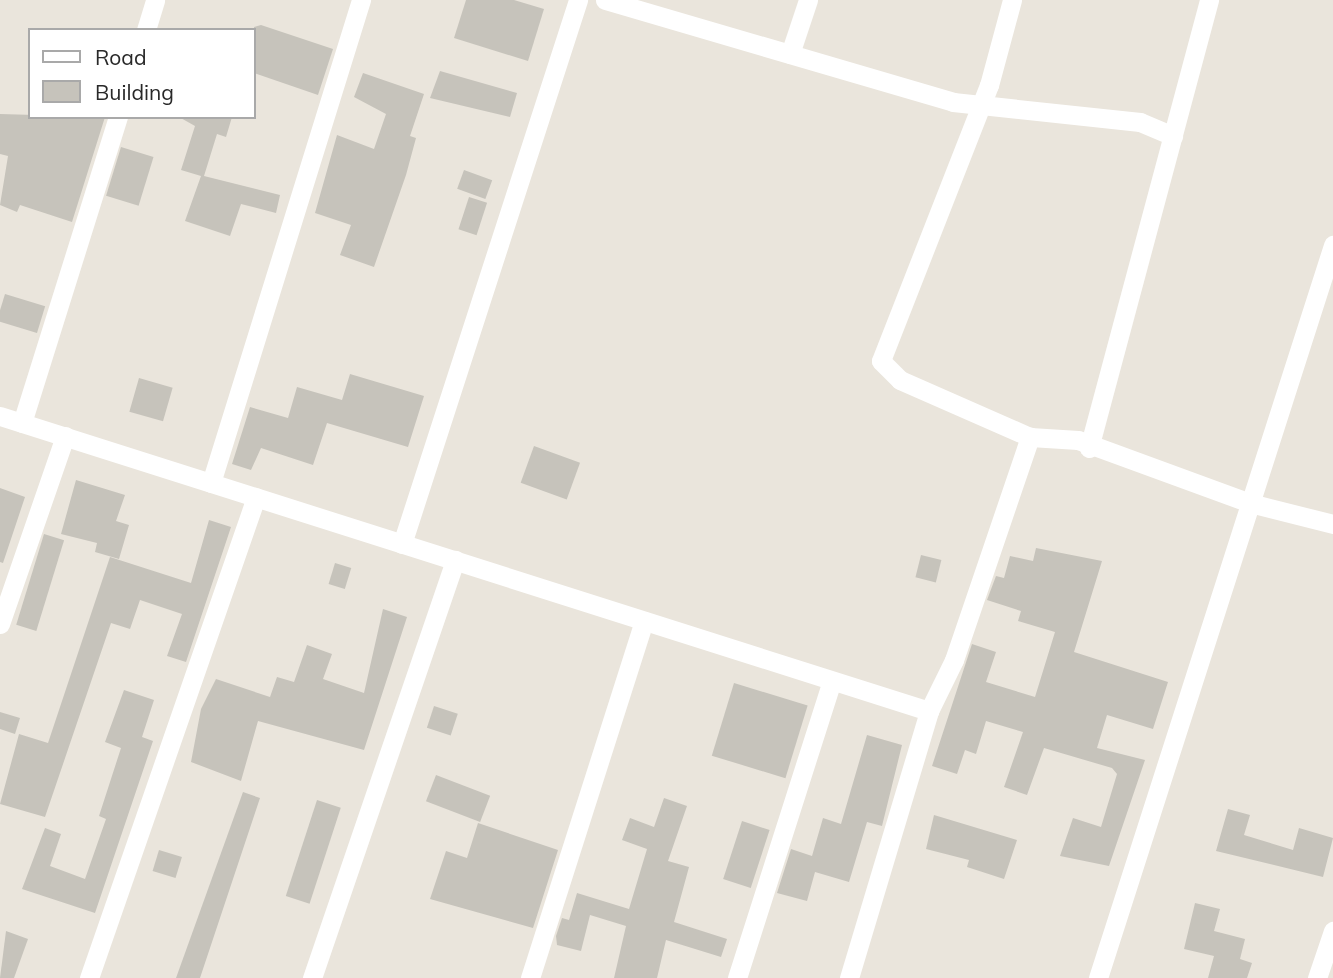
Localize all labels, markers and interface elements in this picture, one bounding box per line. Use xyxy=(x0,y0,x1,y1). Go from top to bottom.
legend xyxy=(28,28,256,119)
text: Road xyxy=(95,44,146,70)
text: Building xyxy=(95,79,174,105)

